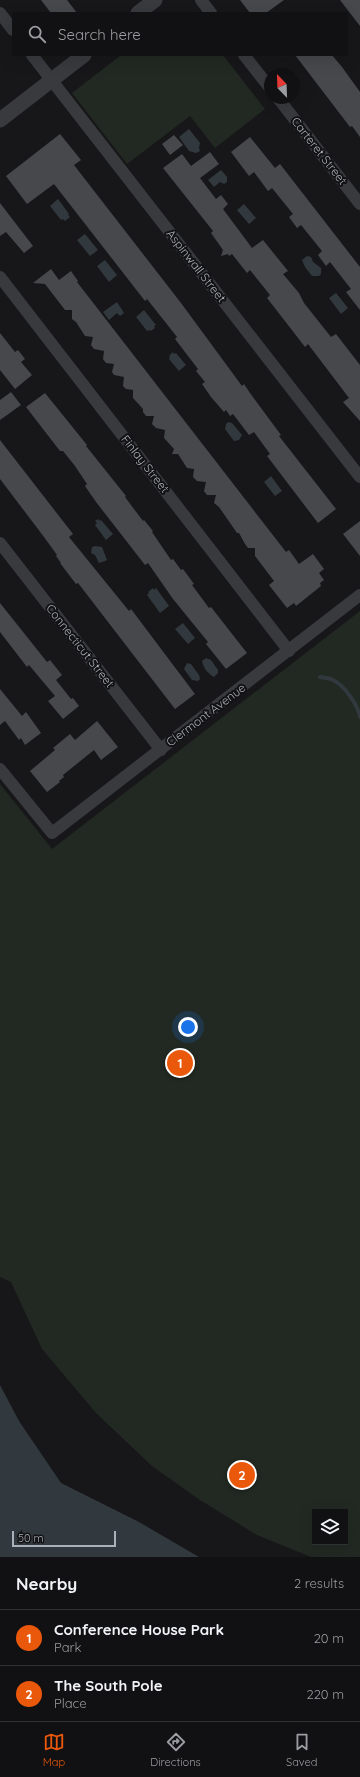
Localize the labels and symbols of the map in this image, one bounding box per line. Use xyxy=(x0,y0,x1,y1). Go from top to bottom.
north arrow xyxy=(264,68,300,104)
street label: Carteret Street xyxy=(288,114,350,188)
street label: Aspinwall Street xyxy=(163,226,229,305)
street label: Finlay Street xyxy=(118,432,173,496)
street label: Connecticut Street xyxy=(43,601,118,690)
street label: Clermont Avenue xyxy=(163,680,248,749)
your location xyxy=(178,1017,198,1037)
pin: 1 xyxy=(167,1048,193,1078)
pin: 2 xyxy=(229,1460,255,1490)
scale bar xyxy=(12,1529,116,1548)

